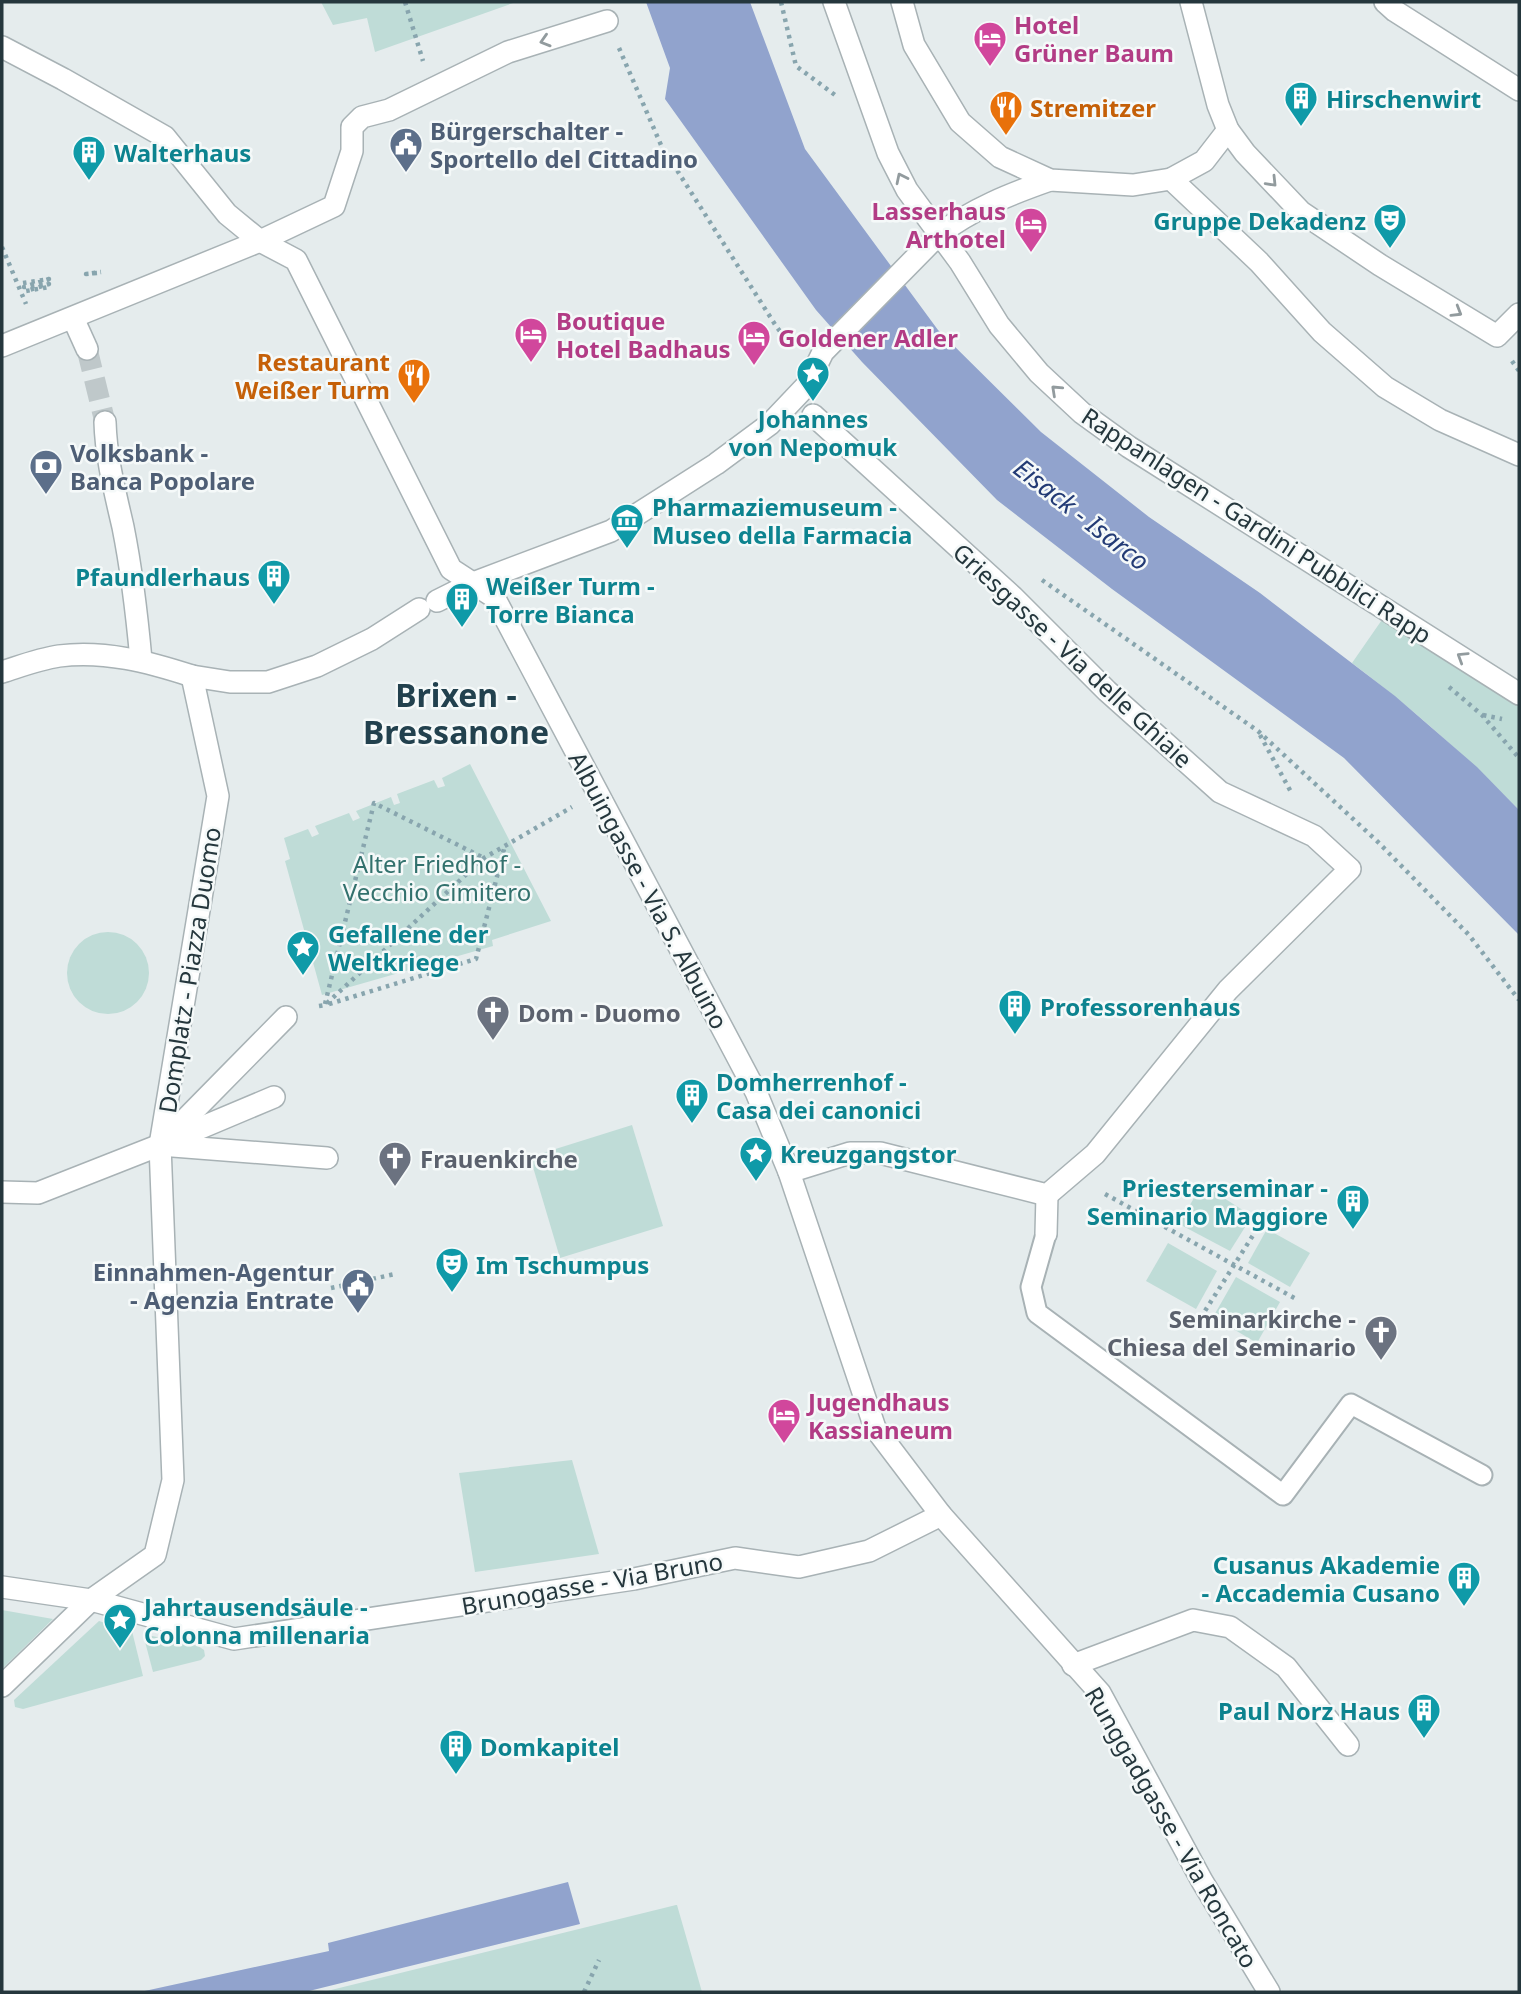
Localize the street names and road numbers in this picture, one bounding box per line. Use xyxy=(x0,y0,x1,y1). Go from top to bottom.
street label: Rappanlagen - Gardini Pubblici Rapp xyxy=(1076,399,1438,651)
street label: Griesgasse - Via delle Ghiaie xyxy=(946,535,1200,775)
street label: Albuingasse - Via S. Albuino xyxy=(562,745,736,1035)
street label: Domplatz - Piazza Duomo xyxy=(150,825,228,1115)
street label: Brunogasse - Via Bruno xyxy=(459,1544,725,1622)
street label: Runggadgasse - Via Roncato xyxy=(1078,1680,1266,1974)

